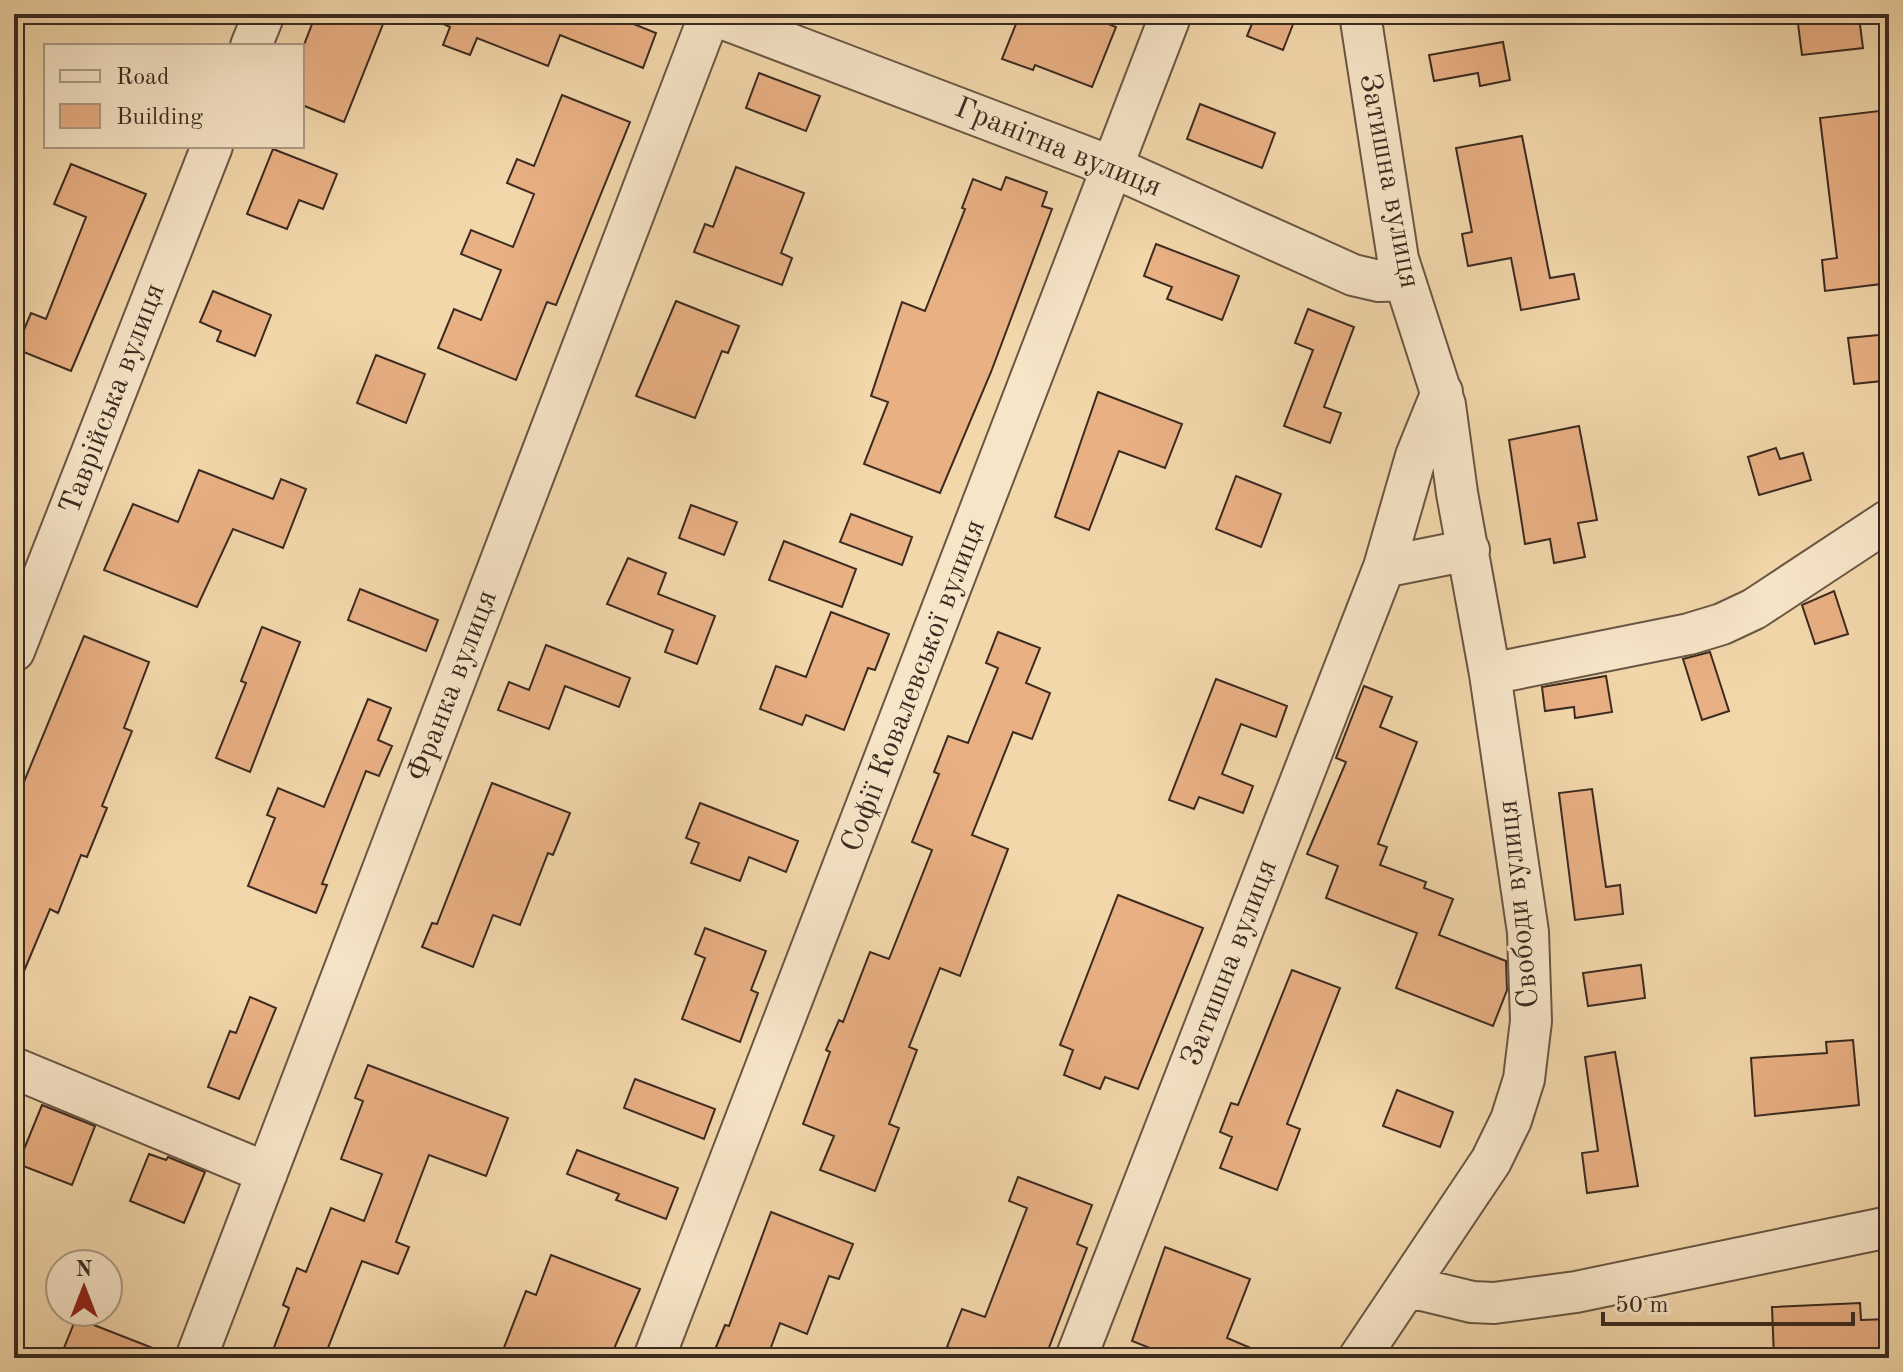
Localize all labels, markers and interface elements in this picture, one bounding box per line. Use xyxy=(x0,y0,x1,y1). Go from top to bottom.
legend xyxy=(44,44,304,148)
text: Road xyxy=(116,66,169,90)
street label: Затишна вулиця xyxy=(1353,71,1425,291)
street label: Гранітна вулиця xyxy=(950,93,1166,203)
text: Building xyxy=(116,106,203,130)
street label: Таврійська вулиця xyxy=(55,279,171,519)
street label: Софії Ковалевської вулиця xyxy=(837,516,991,856)
street label: Франка вулиця xyxy=(403,586,503,786)
street label: Свободи вулиця xyxy=(1493,798,1545,1010)
street label: Затишна вулиця xyxy=(1177,856,1283,1070)
north arrow xyxy=(44,1248,124,1328)
text: N xyxy=(76,1259,93,1281)
scale bar xyxy=(1603,1276,1853,1326)
text: 50 m xyxy=(1615,1294,1669,1318)

